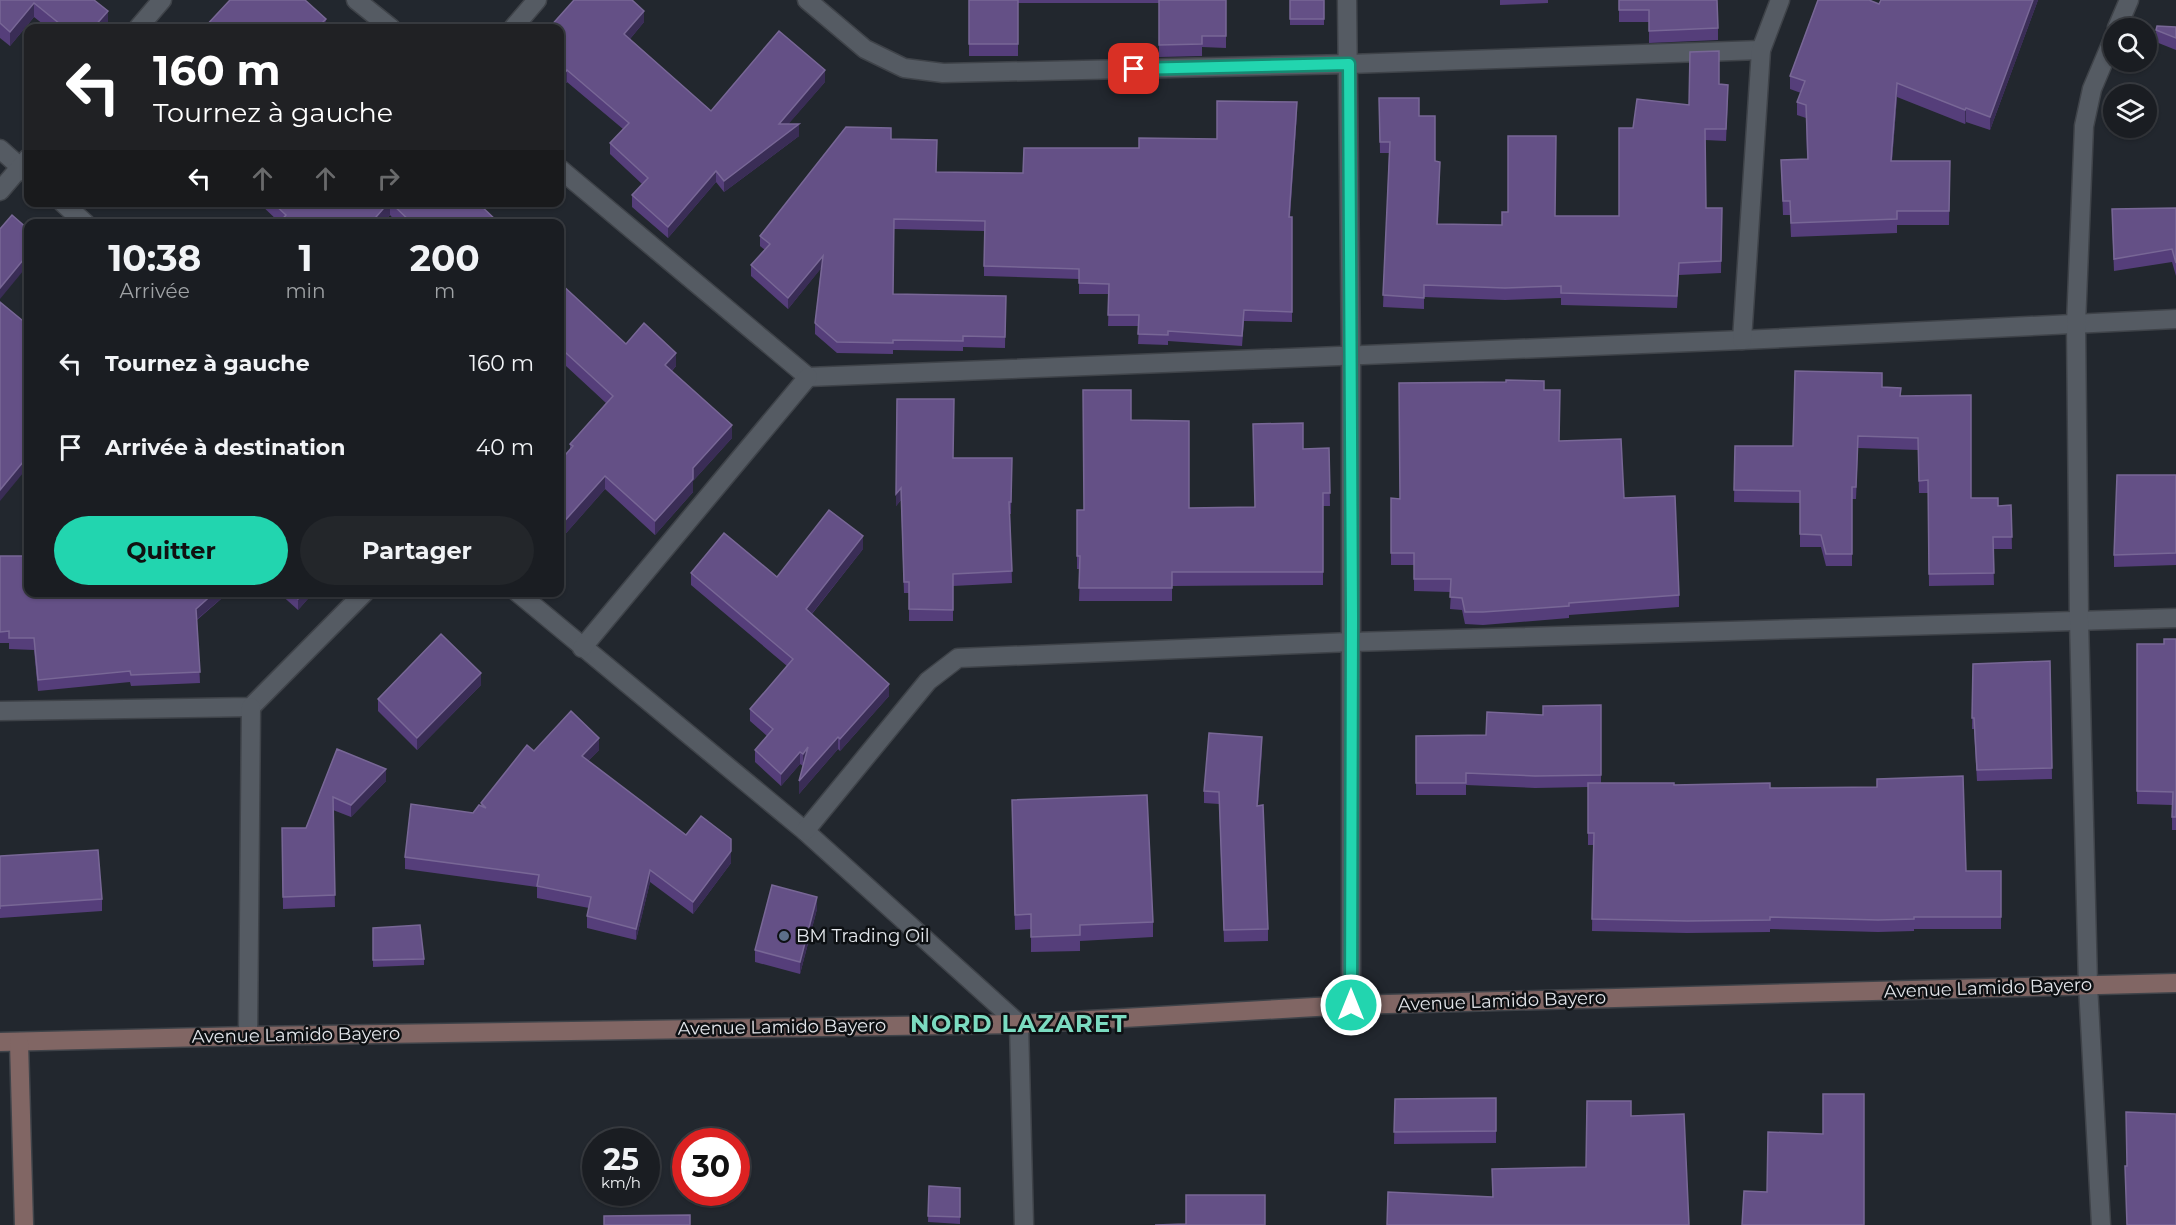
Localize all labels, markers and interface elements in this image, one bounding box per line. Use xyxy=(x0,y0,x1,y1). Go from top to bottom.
map controls xyxy=(2103,18,2157,138)
button: search xyxy=(2103,18,2157,72)
pin xyxy=(1108,43,1159,94)
text: 160 m xyxy=(153,44,281,96)
icon: left xyxy=(54,48,132,126)
icon: arrive xyxy=(1117,52,1150,85)
button: layers xyxy=(2103,84,2157,138)
text: Tournez à gauche xyxy=(153,96,393,129)
icon: left xyxy=(183,162,216,195)
icon: ahead xyxy=(246,162,279,195)
icon: ahead xyxy=(309,162,342,195)
icon: right xyxy=(372,162,405,195)
text: 10:38 xyxy=(108,236,201,280)
text: 1 xyxy=(298,236,313,280)
text: 200 xyxy=(410,236,480,280)
text: Arrivée xyxy=(120,279,190,303)
text: min xyxy=(285,279,326,303)
text: m xyxy=(434,279,455,303)
icon: left xyxy=(54,347,87,380)
text: Tournez à gauche xyxy=(105,350,310,377)
text: 160 m xyxy=(469,350,534,377)
icon: arrive xyxy=(54,431,87,464)
text: Arrivée à destination xyxy=(105,434,345,461)
text: 40 m xyxy=(476,434,534,461)
button: Quitter xyxy=(54,516,288,585)
button: Partager xyxy=(300,516,534,585)
place label: BM Trading Oil xyxy=(796,925,930,947)
marker: BM Trading Oil xyxy=(777,929,791,943)
position arrow xyxy=(1319,973,1383,1037)
street label: Avenue Lamido Bayero xyxy=(1883,973,2093,1003)
street label: Avenue Lamido Bayero xyxy=(1397,986,1607,1016)
district label: NORD LAZARET xyxy=(910,1009,1128,1038)
street label: Avenue Lamido Bayero xyxy=(678,1014,886,1040)
street label: Avenue Lamido Bayero xyxy=(192,1022,400,1048)
speed limit sign: 30 xyxy=(672,1128,750,1206)
text: 25 xyxy=(603,1141,639,1178)
text: km/h xyxy=(601,1173,641,1192)

